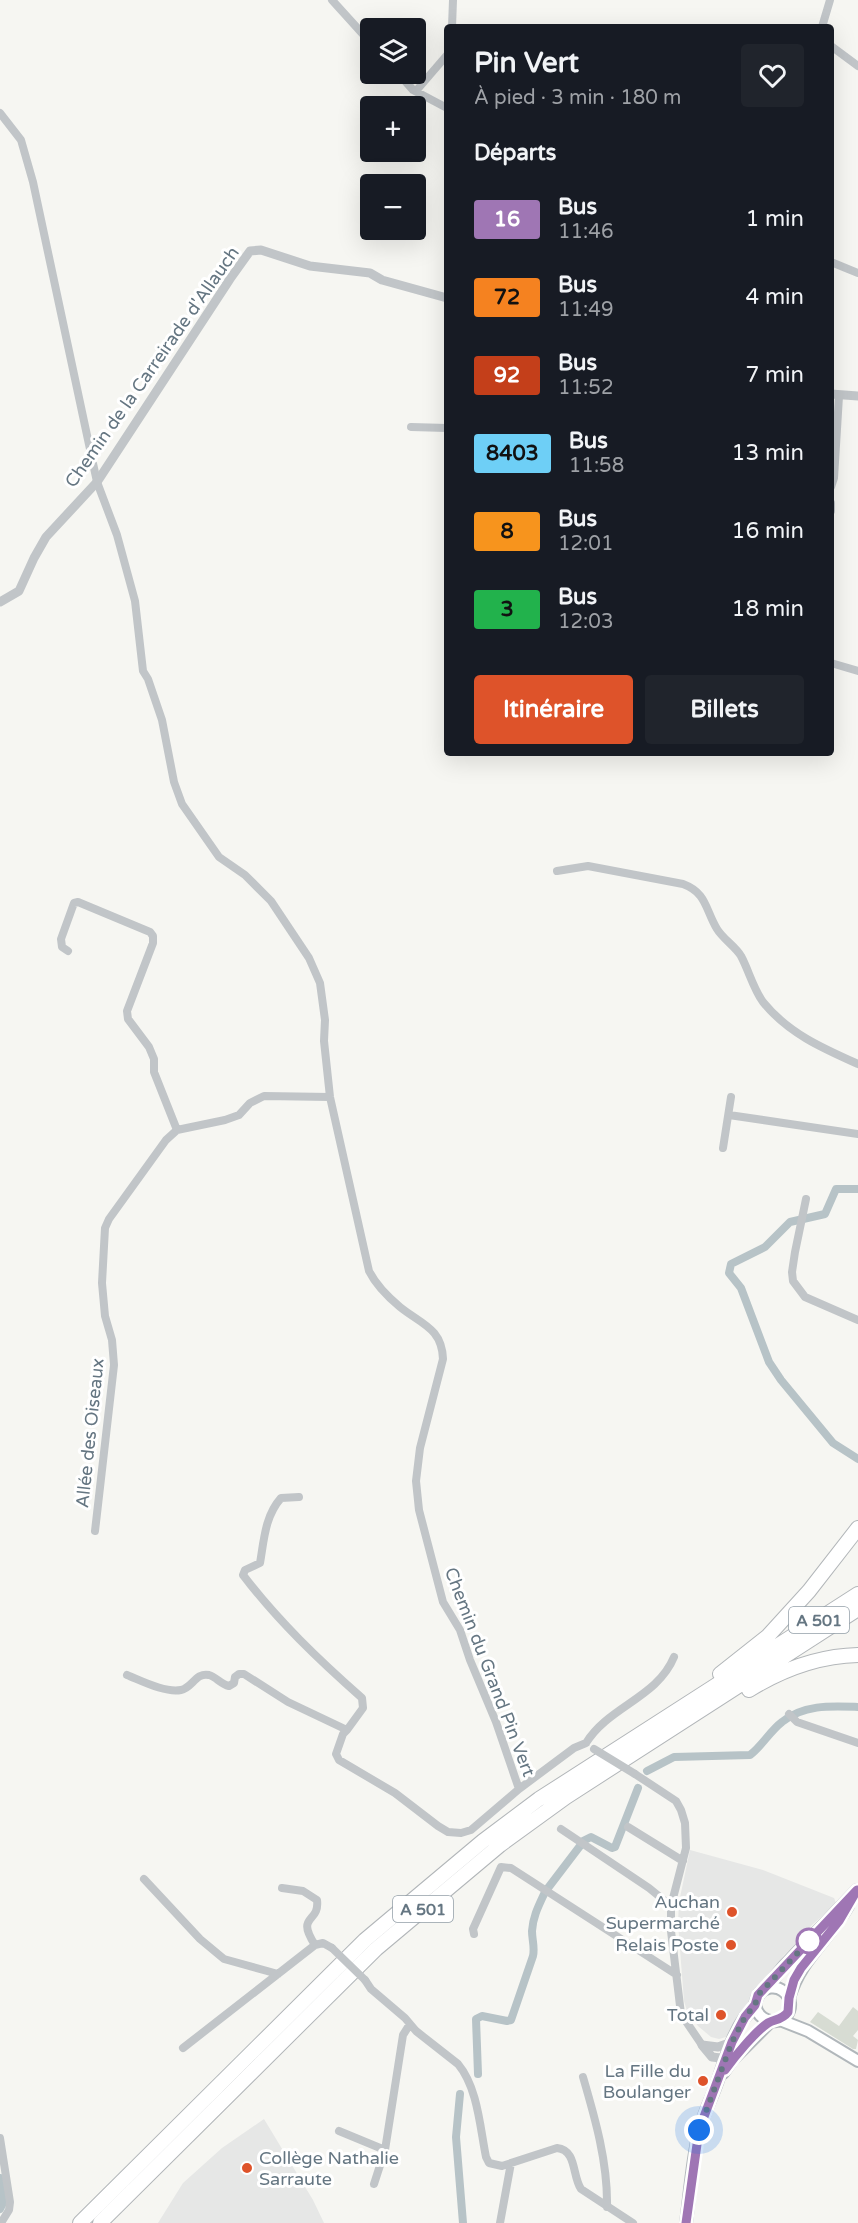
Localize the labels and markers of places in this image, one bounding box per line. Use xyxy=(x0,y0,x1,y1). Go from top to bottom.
place label: Auchan Supermarché xyxy=(606,1891,720,1934)
marker: Auchan Supermarché xyxy=(725,1905,739,1919)
unlabelled marker xyxy=(796,1928,822,1954)
place label: Relais Poste xyxy=(615,1934,719,1956)
marker: Relais Poste xyxy=(724,1938,738,1952)
place label: Total xyxy=(667,2004,709,2026)
marker: Total xyxy=(714,2008,728,2022)
place label: La Fille du Boulanger xyxy=(603,2060,691,2103)
marker: La Fille du Boulanger xyxy=(696,2074,710,2088)
place label: Collège Nathalie Sarraute xyxy=(259,2147,399,2190)
marker: Collège Nathalie Sarraute xyxy=(240,2161,254,2175)

